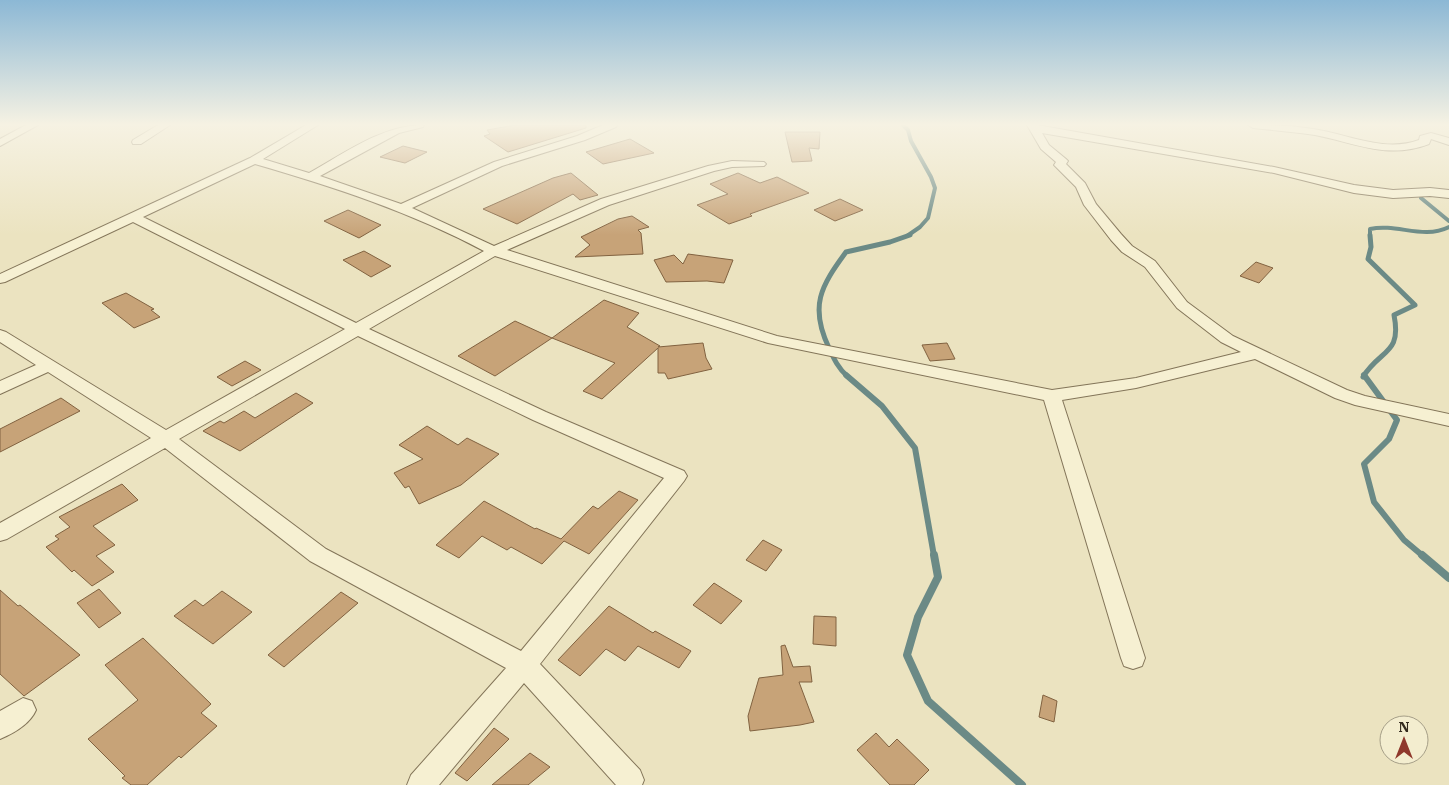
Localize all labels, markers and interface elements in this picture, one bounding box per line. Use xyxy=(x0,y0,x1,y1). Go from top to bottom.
north arrow xyxy=(1379,715,1429,765)
text: N xyxy=(1398,718,1410,736)

